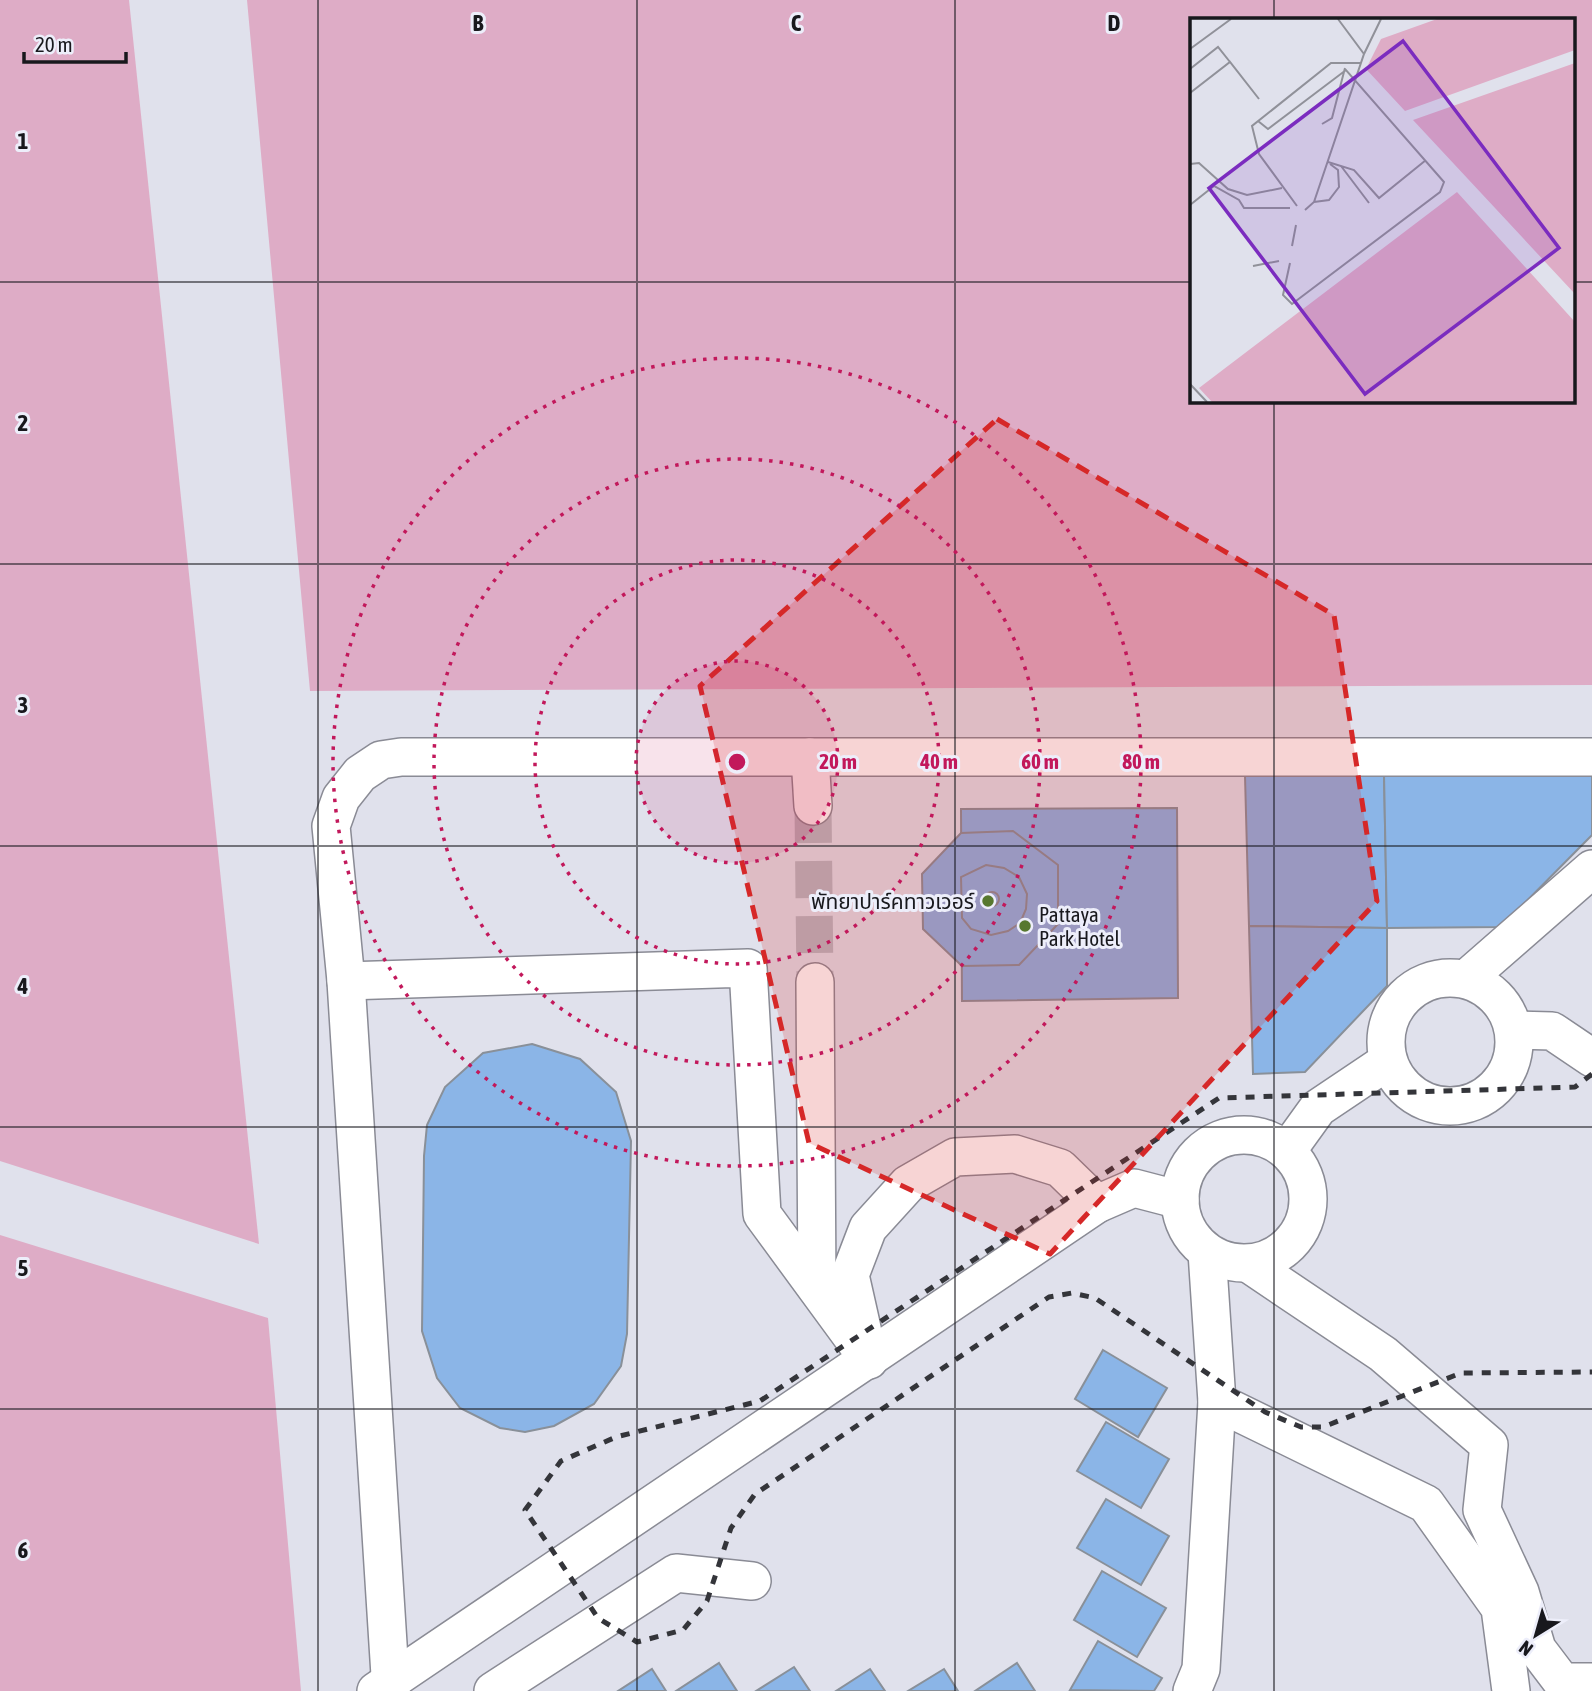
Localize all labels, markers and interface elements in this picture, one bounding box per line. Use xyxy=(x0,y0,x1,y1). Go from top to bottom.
text: B xyxy=(473,10,484,36)
text: C xyxy=(791,10,802,36)
text: D xyxy=(1108,10,1121,36)
inset map xyxy=(1190,18,1574,402)
scale bar xyxy=(24,21,126,65)
text: 20 m xyxy=(35,32,73,56)
text: 1 xyxy=(18,128,29,154)
text: 2 xyxy=(18,410,28,436)
text: 3 xyxy=(18,692,28,718)
text: 20 m xyxy=(819,749,857,773)
text: 40 m xyxy=(919,749,958,773)
text: 60 m xyxy=(1021,749,1059,773)
text: 80 m xyxy=(1122,749,1160,773)
centre of rings xyxy=(725,750,749,774)
place label: พัทยาปาร์คทาวเวอร์ xyxy=(811,889,975,913)
marker: พัทยาปาร์คทาวเวอร์ xyxy=(980,893,996,909)
place label: Pattaya Park Hotel xyxy=(1039,902,1120,950)
marker: Pattaya Park Hotel xyxy=(1017,918,1033,934)
text: 4 xyxy=(17,973,29,999)
text: 5 xyxy=(18,1255,29,1281)
text: 6 xyxy=(18,1537,29,1563)
north arrow xyxy=(1501,1600,1571,1670)
text: N xyxy=(1515,1636,1537,1661)

